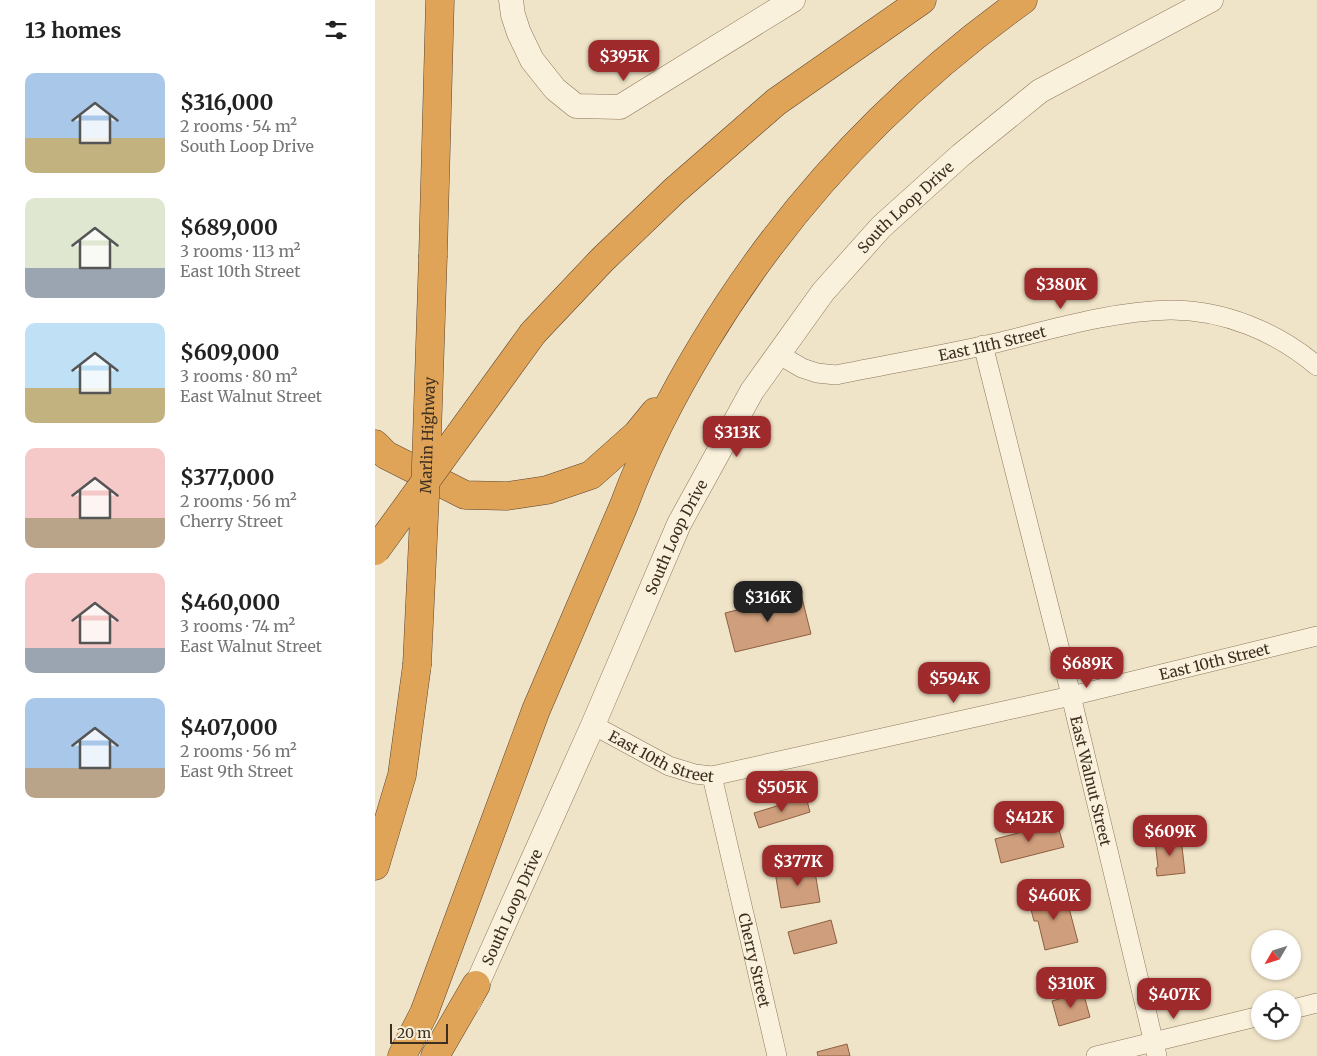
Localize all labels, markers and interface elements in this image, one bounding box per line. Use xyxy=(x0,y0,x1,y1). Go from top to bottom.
icon: filters xyxy=(322,16,350,44)
text: 13 homes xyxy=(25,17,121,44)
pin: $395K xyxy=(589,39,659,82)
text: $395K xyxy=(599,46,649,66)
text: $316,000 xyxy=(180,89,273,116)
icon: home xyxy=(65,93,125,153)
text: 2 rooms · 54 m² xyxy=(180,116,297,136)
text: South Loop Drive xyxy=(180,136,314,156)
street label: South Loop Drive xyxy=(853,157,957,257)
text: $689,000 xyxy=(180,214,278,241)
icon: home xyxy=(65,218,125,278)
text: 3 rooms · 113 m² xyxy=(180,241,300,261)
text: East 10th Street xyxy=(180,261,300,281)
pin: $380K xyxy=(1026,268,1096,310)
text: $380K xyxy=(1035,274,1087,294)
street label: East 11th Street xyxy=(937,321,1048,364)
text: $609,000 xyxy=(180,339,279,366)
icon: home xyxy=(65,343,125,403)
text: 3 rooms · 80 m² xyxy=(180,366,297,386)
street label: Marlin Highway xyxy=(416,376,438,494)
text: East Walnut Street xyxy=(180,386,322,406)
pin: $313K xyxy=(702,416,772,458)
text: $313K xyxy=(714,422,760,442)
text: $377,000 xyxy=(180,464,274,491)
icon: home xyxy=(65,468,125,528)
street label: South Loop Drive xyxy=(640,476,711,597)
text: 2 rooms · 56 m² xyxy=(180,491,297,511)
text: Cherry Street xyxy=(180,511,283,531)
pin: $316K xyxy=(733,580,803,623)
text: $316K xyxy=(745,587,791,607)
text: $460,000 xyxy=(180,589,280,616)
icon: home xyxy=(65,593,125,653)
text: 3 rooms · 74 m² xyxy=(180,616,295,636)
text: East Walnut Street xyxy=(180,636,322,656)
street label: East 10th Street xyxy=(1157,638,1272,684)
pin: $689K xyxy=(1052,646,1122,689)
text: $689K xyxy=(1061,653,1113,673)
pin: $594K xyxy=(919,662,989,704)
text: $594K xyxy=(929,668,979,688)
text: $407,000 xyxy=(180,714,278,741)
street label: East Walnut Street xyxy=(1067,714,1116,848)
icon: home xyxy=(65,718,125,778)
street label: East 10th Street xyxy=(606,726,715,786)
text: 2 rooms · 56 m² xyxy=(180,741,297,761)
text: East 9th Street xyxy=(180,761,293,781)
pin: $505K xyxy=(747,770,817,813)
text: $505K xyxy=(757,777,807,797)
pin: $412K xyxy=(994,800,1064,843)
text: $412K xyxy=(1005,807,1053,827)
pin: $609K xyxy=(1135,814,1205,857)
text: $609K xyxy=(1144,821,1196,841)
pin: $377K xyxy=(763,844,833,887)
street label: South Loop Drive xyxy=(477,846,546,968)
text: $377K xyxy=(773,851,823,871)
pin: $460K xyxy=(1019,878,1089,921)
text: $460K xyxy=(1028,885,1080,905)
street label: Cherry Street xyxy=(735,911,775,1009)
north arrow xyxy=(1251,930,1301,980)
map controls xyxy=(1251,930,1301,1040)
pin: $310K xyxy=(1036,966,1106,1009)
text: $310K xyxy=(1047,973,1095,993)
pin: $407K xyxy=(1139,978,1209,1020)
text: $407K xyxy=(1148,984,1200,1004)
button: locate xyxy=(1251,990,1301,1040)
scale bar xyxy=(390,1021,447,1044)
text: 20 m xyxy=(397,1024,431,1042)

